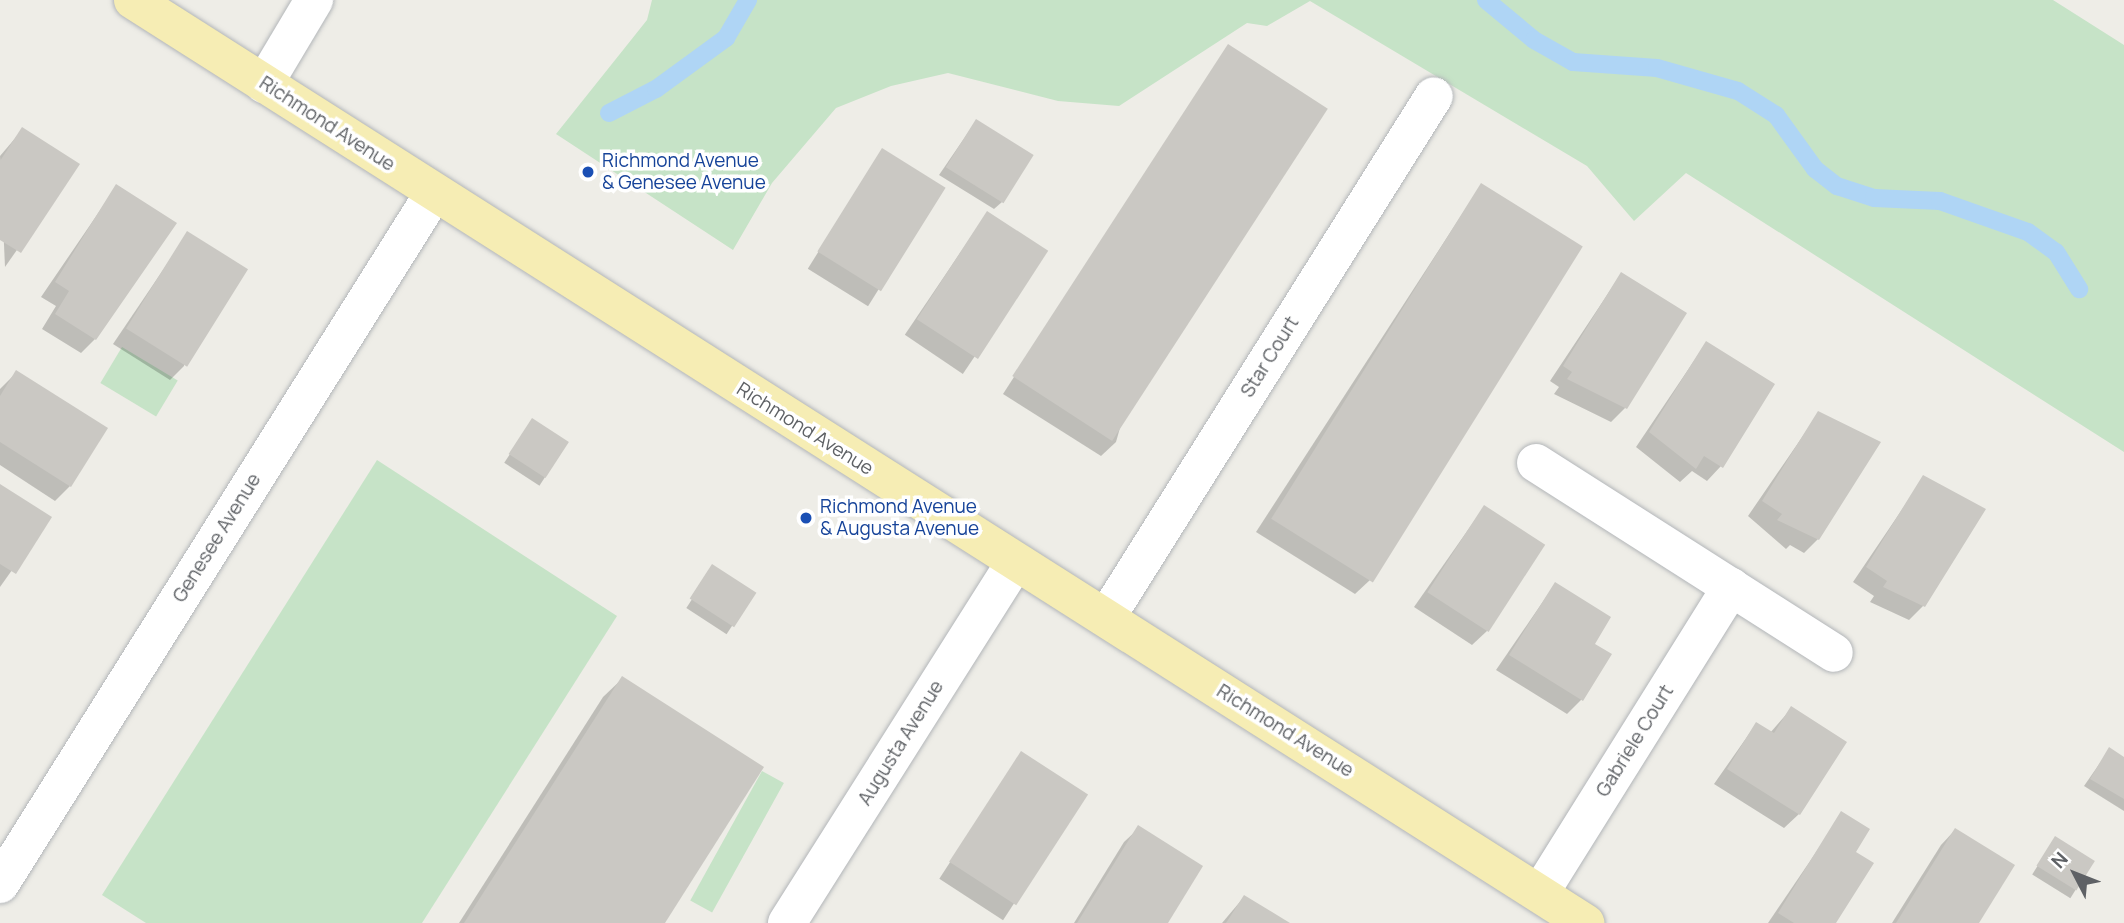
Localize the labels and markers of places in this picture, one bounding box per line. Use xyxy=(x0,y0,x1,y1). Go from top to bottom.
place label: Richmond Avenue & Genesee Avenue xyxy=(602,150,766,194)
marker: Richmond Avenue & Genesee Avenue xyxy=(580,164,596,180)
place label: Richmond Avenue & Augusta Avenue xyxy=(820,496,979,540)
marker: Richmond Avenue & Augusta Avenue xyxy=(798,510,814,526)

